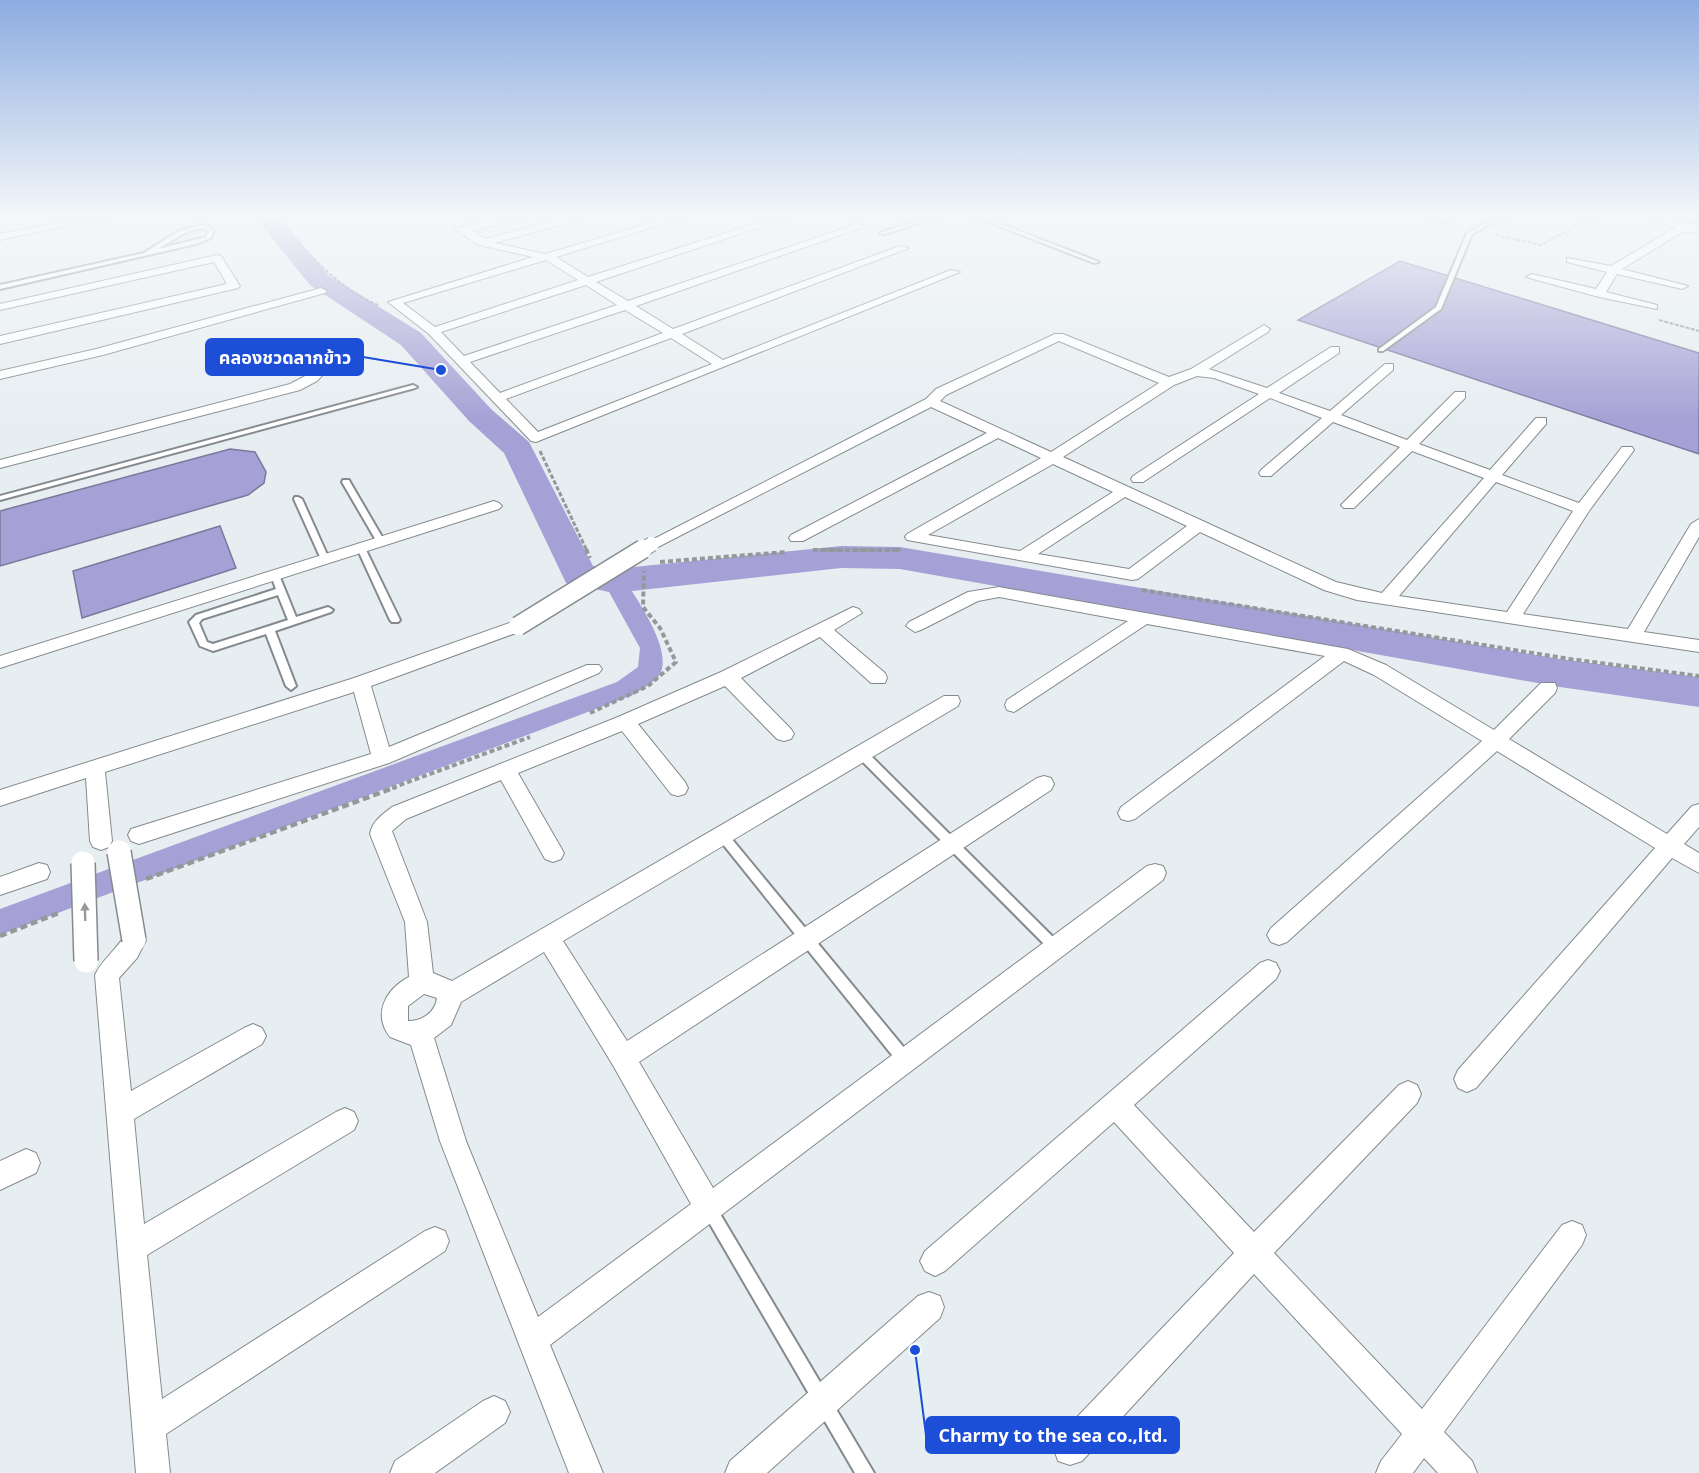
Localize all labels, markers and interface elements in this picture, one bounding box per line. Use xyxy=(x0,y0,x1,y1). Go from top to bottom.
callout: คลองชวดลากข้าว xyxy=(206,339,363,375)
text: คลองชวดลากข้าว xyxy=(219,345,351,369)
one-way arrow xyxy=(80,902,89,921)
callout: Charmy to the sea co.,ltd. xyxy=(926,1417,1179,1453)
text: Charmy to the sea co.,ltd. xyxy=(938,1423,1168,1447)

